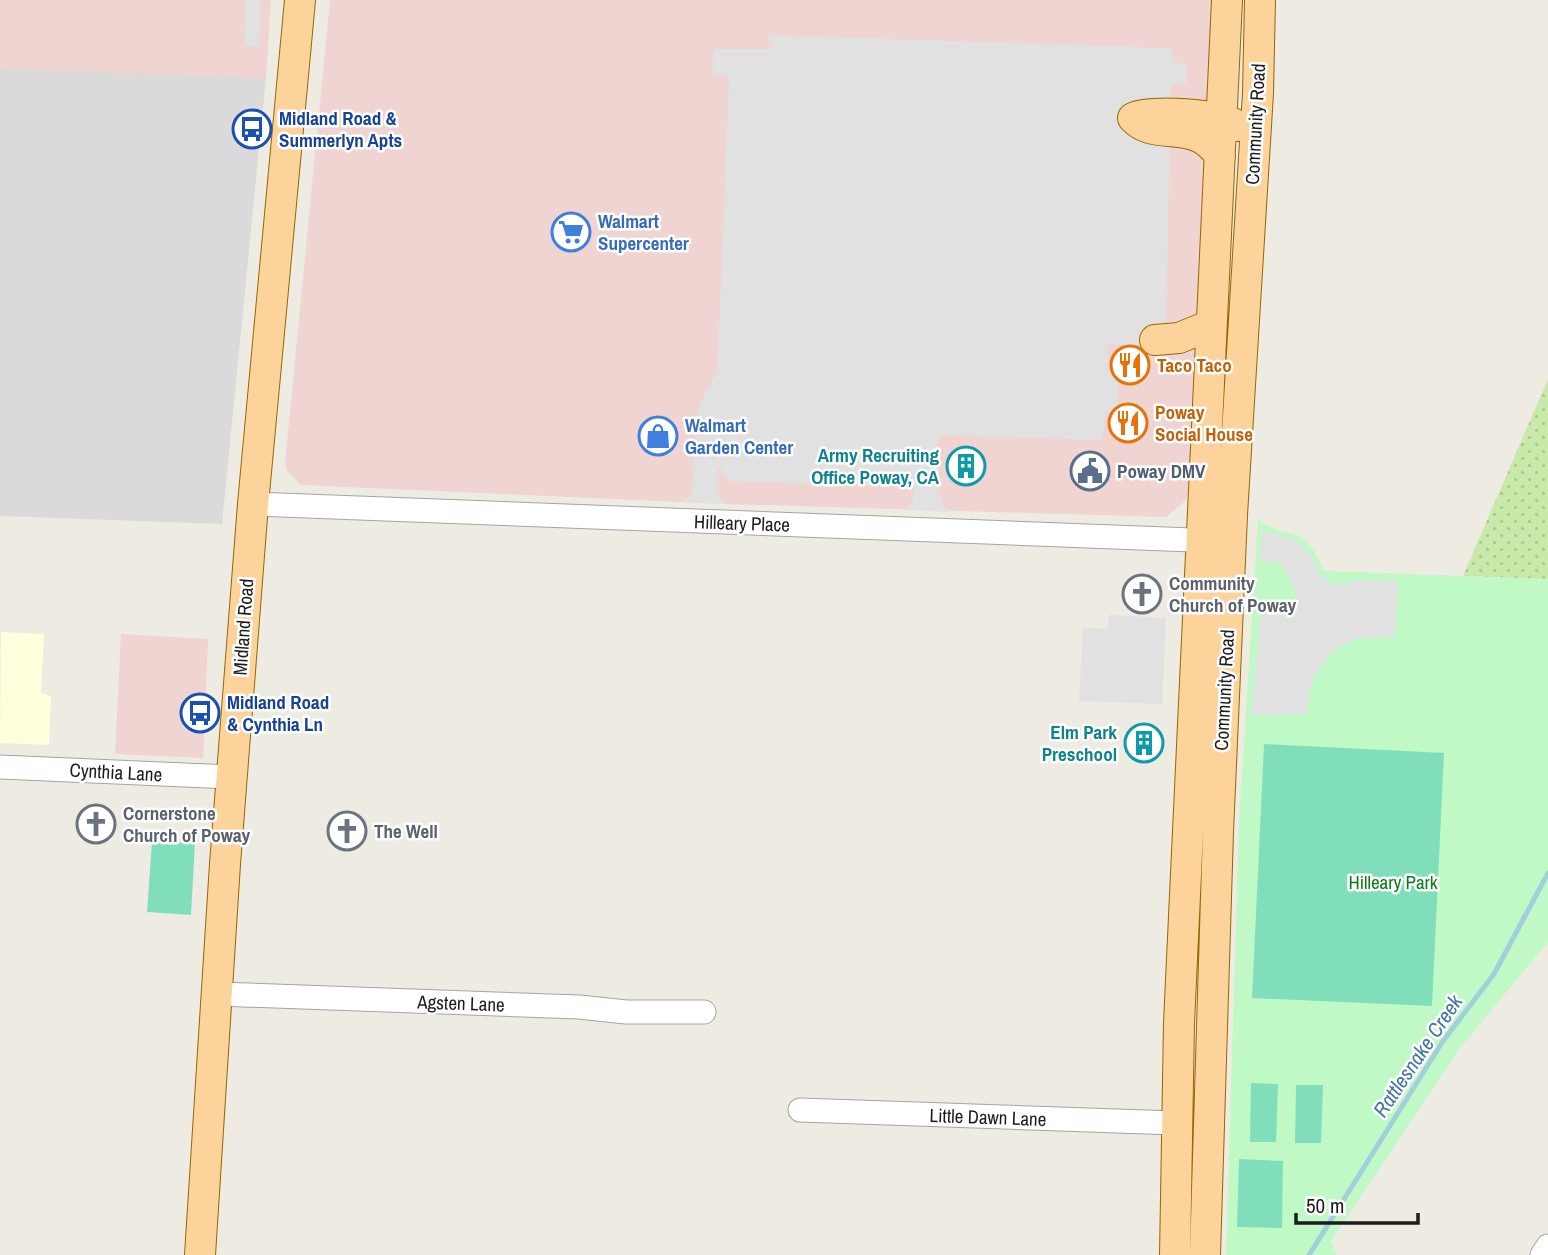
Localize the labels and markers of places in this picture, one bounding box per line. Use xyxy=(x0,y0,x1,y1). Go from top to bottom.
place label: Midland Road & Summerlyn Apts xyxy=(279,105,402,153)
bus stop icon: Midland Road & Summerlyn Apts xyxy=(231,108,273,150)
place label: Walmart Supercenter xyxy=(598,208,689,256)
supermarket icon: Walmart Supercenter xyxy=(550,211,592,253)
restaurant icon: Taco Taco xyxy=(1109,344,1151,386)
place label: Taco Taco xyxy=(1157,352,1232,378)
place label: Poway Social House xyxy=(1155,399,1253,447)
restaurant icon: Poway Social House xyxy=(1107,402,1149,444)
place label: Walmart Garden Center xyxy=(685,412,793,460)
shop icon: Walmart Garden Center xyxy=(637,415,679,457)
place label: Army Recruiting Office Poway, CA xyxy=(811,442,940,490)
building icon: Army Recruiting Office Poway, CA xyxy=(945,445,987,487)
public building icon: Poway DMV xyxy=(1069,450,1111,492)
place label: Poway DMV xyxy=(1117,458,1206,484)
place label: Community Church of Poway xyxy=(1169,570,1297,618)
church icon: Community Church of Poway xyxy=(1121,573,1163,615)
place label: Midland Road & Cynthia Ln xyxy=(227,689,329,737)
bus stop icon: Midland Road & Cynthia Ln xyxy=(179,692,221,734)
place label: Elm Park Preschool xyxy=(1042,719,1117,767)
building icon: Elm Park Preschool xyxy=(1123,722,1165,764)
place label: Cornerstone Church of Poway xyxy=(123,800,251,848)
church icon: Cornerstone Church of Poway xyxy=(75,803,117,845)
church icon: The Well xyxy=(326,810,368,852)
place label: The Well xyxy=(374,818,438,844)

